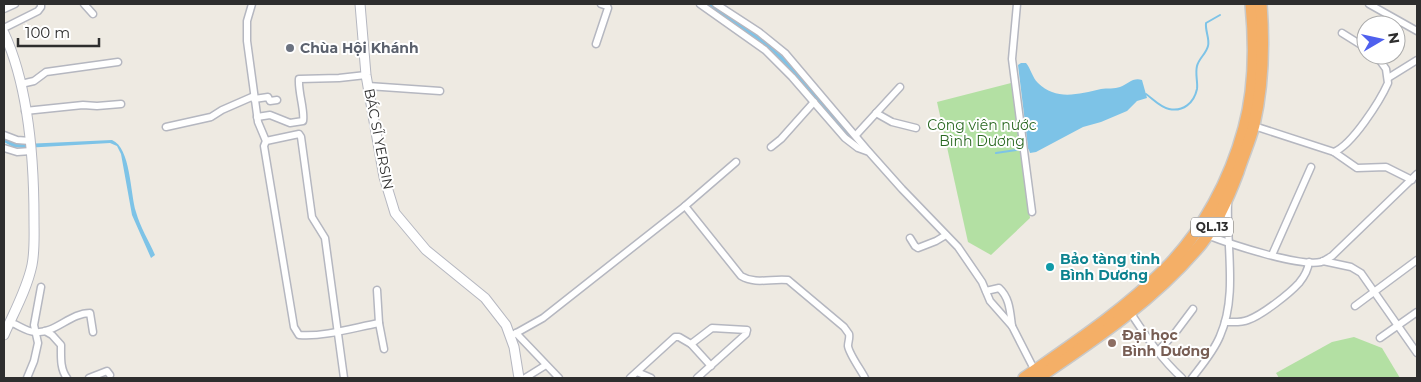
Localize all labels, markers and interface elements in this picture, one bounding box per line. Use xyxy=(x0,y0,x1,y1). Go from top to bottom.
scale bar xyxy=(18,15,99,47)
north arrow xyxy=(1356,15,1406,65)
text: 100 m xyxy=(25,23,70,42)
text: N xyxy=(1384,31,1404,45)
place label: Chùa Hội Khánh xyxy=(300,39,419,57)
marker: Chùa Hội Khánh xyxy=(284,42,296,54)
street label: BÁC SĨ YERSIN xyxy=(360,87,398,191)
park label: Công viên nước Bình Dương xyxy=(927,116,1037,150)
road number: QL.13 xyxy=(1191,218,1233,236)
place label: Bảo tàng tỉnh Bình Dương xyxy=(1060,250,1160,284)
marker: Bảo tàng tỉnh Bình Dương xyxy=(1044,261,1056,273)
place label: Đại học Bình Dương xyxy=(1122,326,1210,360)
marker: Đại học Bình Dương xyxy=(1106,337,1118,349)

